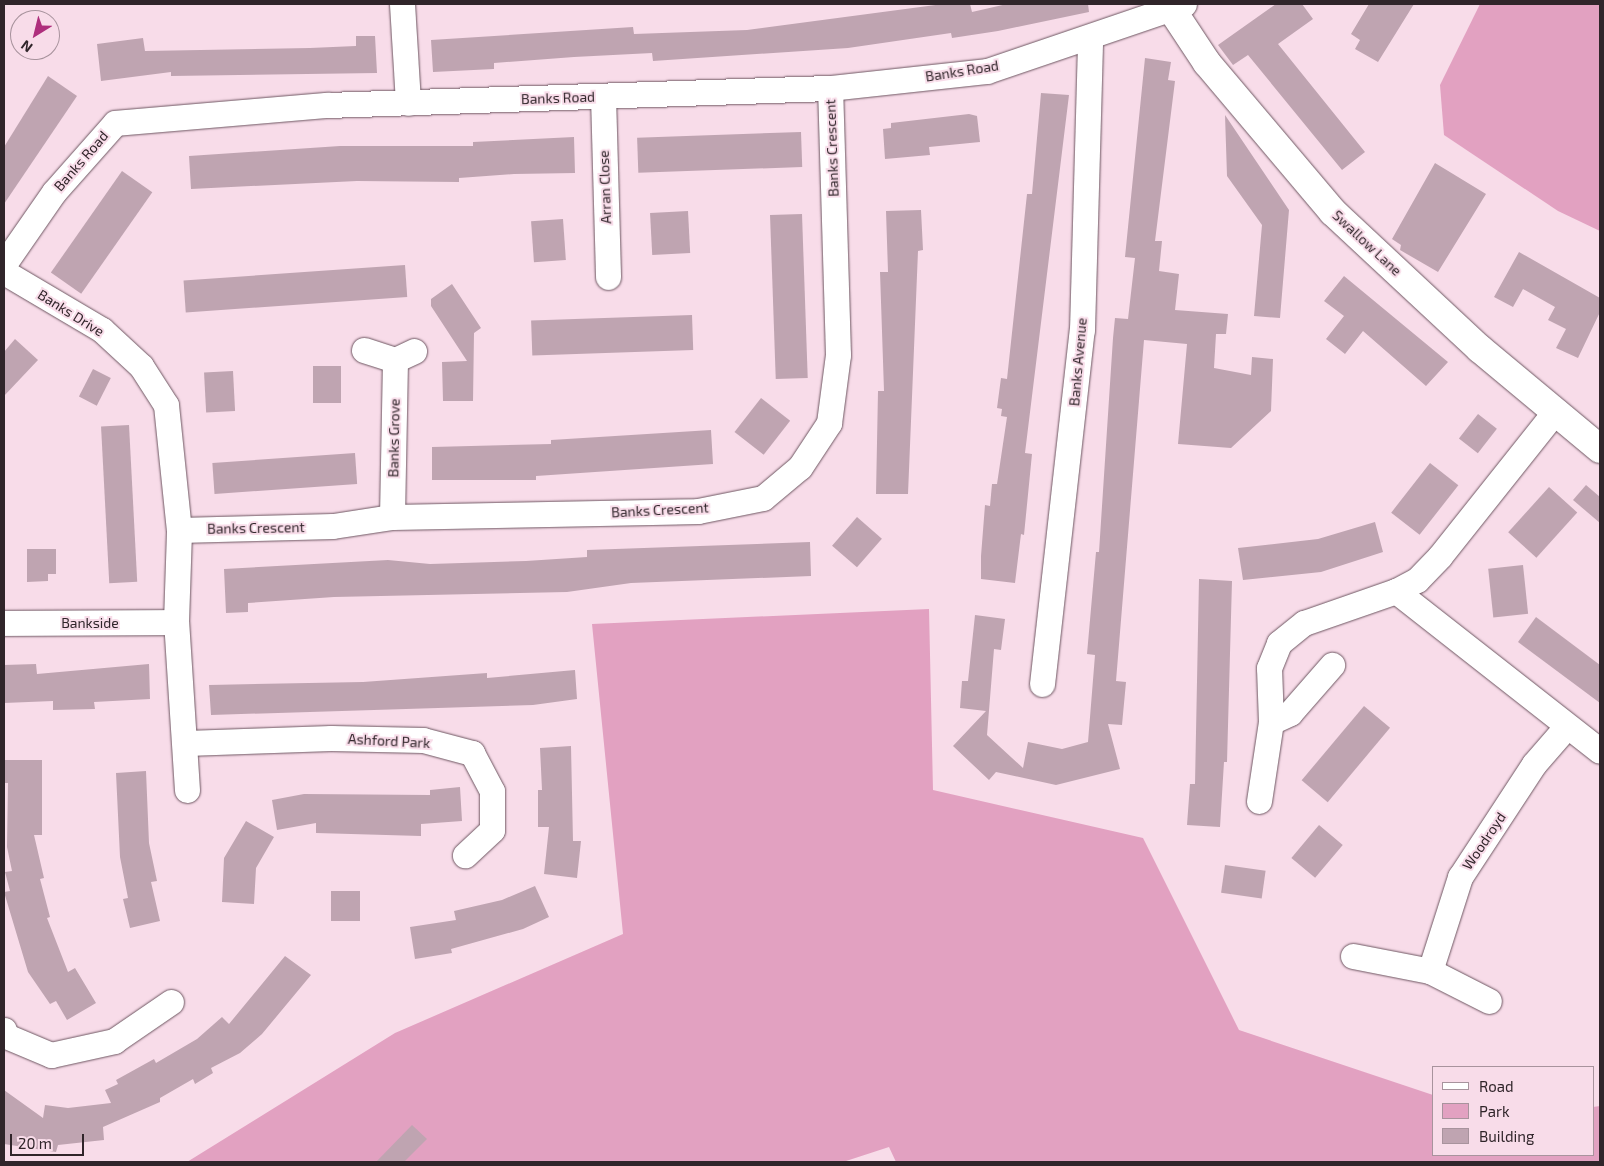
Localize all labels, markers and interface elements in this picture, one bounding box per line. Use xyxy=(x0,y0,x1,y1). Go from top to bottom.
north arrow xyxy=(10,10,60,60)
text: N xyxy=(17,37,36,57)
street label: Banks Road xyxy=(924,57,1000,85)
street label: Banks Road xyxy=(521,88,595,108)
street label: Banks Crescent xyxy=(822,99,842,197)
street label: Banks Road xyxy=(50,128,112,194)
street label: Arran Close xyxy=(595,150,615,224)
street label: Swallow Lane xyxy=(1329,207,1405,279)
street label: Banks Drive xyxy=(35,286,107,340)
street label: Banks Avenue xyxy=(1066,317,1090,407)
street label: Banks Grove xyxy=(385,398,403,478)
street label: Banks Crescent xyxy=(611,499,709,521)
street label: Banks Crescent xyxy=(207,519,305,537)
street label: Bankside xyxy=(61,615,119,631)
street label: Ashford Park xyxy=(347,730,431,752)
street label: Woodroyd xyxy=(1459,809,1509,873)
legend xyxy=(1432,1066,1594,1156)
text: Road xyxy=(1479,1077,1514,1095)
text: Park xyxy=(1479,1102,1510,1120)
scale bar xyxy=(12,1124,86,1156)
text: Building xyxy=(1479,1127,1534,1145)
text: 20 m xyxy=(18,1134,52,1152)

